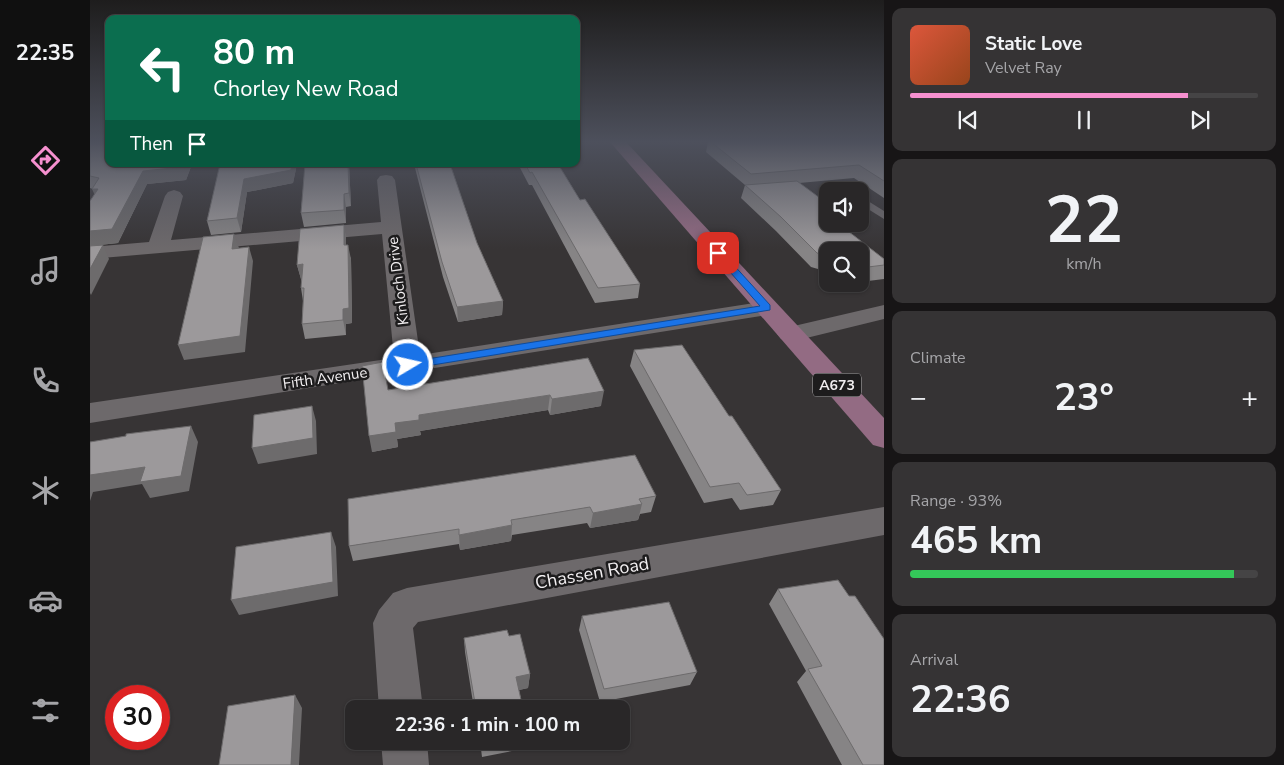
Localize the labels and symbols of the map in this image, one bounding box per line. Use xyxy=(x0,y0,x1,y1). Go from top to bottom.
pin xyxy=(697,232,739,274)
street label: Kinloch Drive xyxy=(383,236,413,326)
position arrow xyxy=(381,338,433,390)
street label: Fifth Avenue xyxy=(282,362,369,394)
road number: A673 xyxy=(813,374,861,396)
street label: Chassen Road xyxy=(533,551,651,595)
speed limit sign: 30 xyxy=(105,685,170,750)

